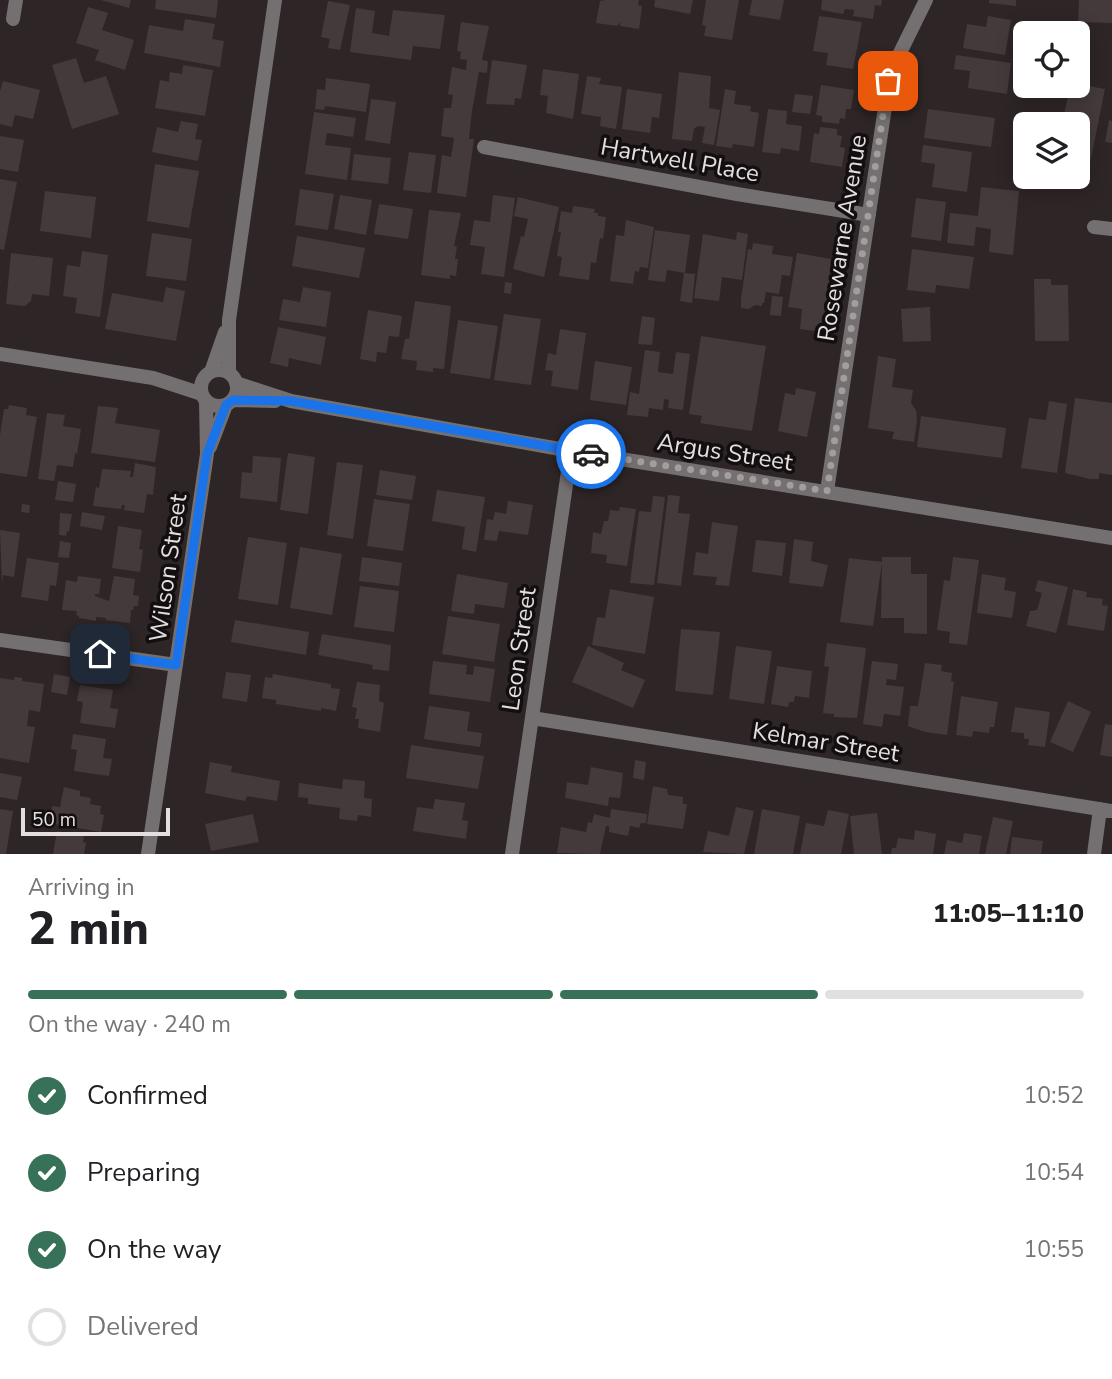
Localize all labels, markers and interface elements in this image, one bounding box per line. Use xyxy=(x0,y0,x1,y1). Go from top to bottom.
map controls xyxy=(1013,21,1090,189)
button: locate xyxy=(1013,21,1090,98)
pin xyxy=(858,51,918,111)
icon: bag xyxy=(869,62,907,100)
button: layers xyxy=(1013,112,1090,189)
street label: Hartwell Place xyxy=(598,130,762,190)
street label: Rosewarne Avenue xyxy=(810,132,874,344)
courier xyxy=(556,419,626,489)
street label: Argus Street xyxy=(655,426,796,479)
icon: car xyxy=(572,435,610,473)
street label: Wilson Street xyxy=(142,491,194,644)
street label: Leon Street xyxy=(495,585,544,713)
pin xyxy=(70,624,130,684)
icon: home xyxy=(81,635,119,673)
street label: Kelmar Street xyxy=(750,715,902,769)
scale bar xyxy=(21,805,170,837)
text: 50 m xyxy=(32,807,76,833)
text: Arriving in xyxy=(28,872,135,903)
text: 11:05–11:10 xyxy=(933,896,1084,931)
text: 2 min xyxy=(28,897,149,960)
text: On the way · 240 m xyxy=(28,1009,231,1040)
icon: check xyxy=(28,1077,66,1115)
text: Confirmed xyxy=(87,1078,208,1113)
text: 10:52 xyxy=(1024,1080,1084,1111)
icon: check xyxy=(28,1154,66,1192)
text: Preparing xyxy=(87,1155,200,1190)
text: 10:54 xyxy=(1024,1157,1084,1188)
icon: check xyxy=(28,1231,66,1269)
text: On the way xyxy=(87,1232,221,1267)
text: 10:55 xyxy=(1024,1234,1084,1265)
text: Delivered xyxy=(87,1309,199,1344)

